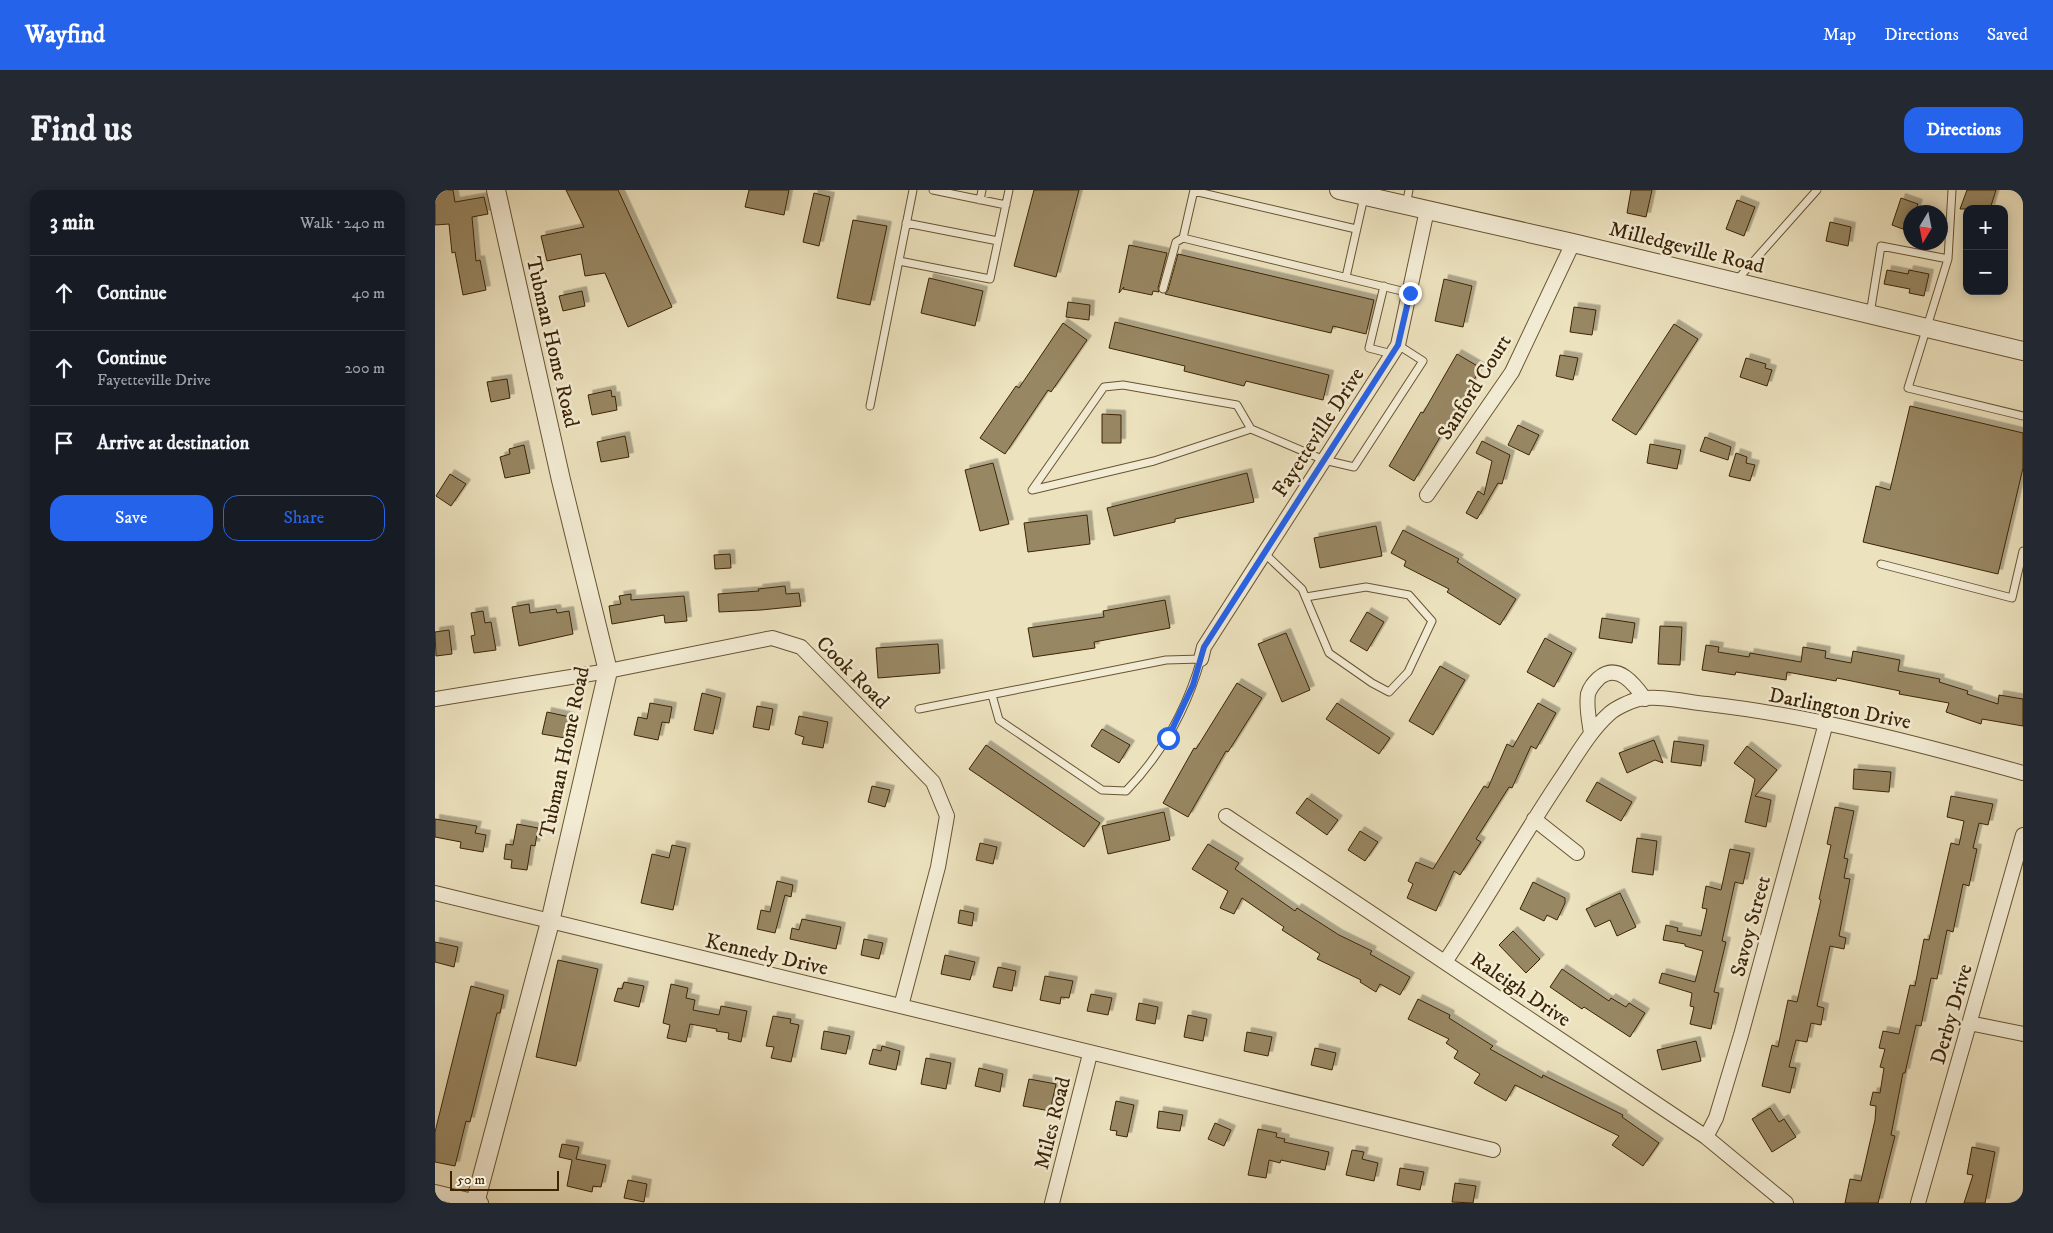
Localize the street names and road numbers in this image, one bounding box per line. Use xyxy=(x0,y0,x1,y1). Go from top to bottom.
street label: Milledgeville Road xyxy=(1606,216,1768,280)
street label: Tubman Home Road xyxy=(520,254,584,431)
street label: Sanford Court xyxy=(1432,330,1518,445)
street label: Fayetteville Drive xyxy=(1267,363,1370,502)
street label: Cook Road xyxy=(810,631,895,715)
street label: Tubman Home Road xyxy=(534,664,596,840)
street label: Darlington Drive xyxy=(1766,682,1913,736)
street label: Savoy Street xyxy=(1725,873,1777,980)
street label: Kennedy Drive xyxy=(703,928,831,982)
street label: Raleigh Drive xyxy=(1465,947,1576,1033)
street label: Derby Drive xyxy=(1925,961,1979,1067)
street label: Miles Road xyxy=(1029,1074,1077,1172)

